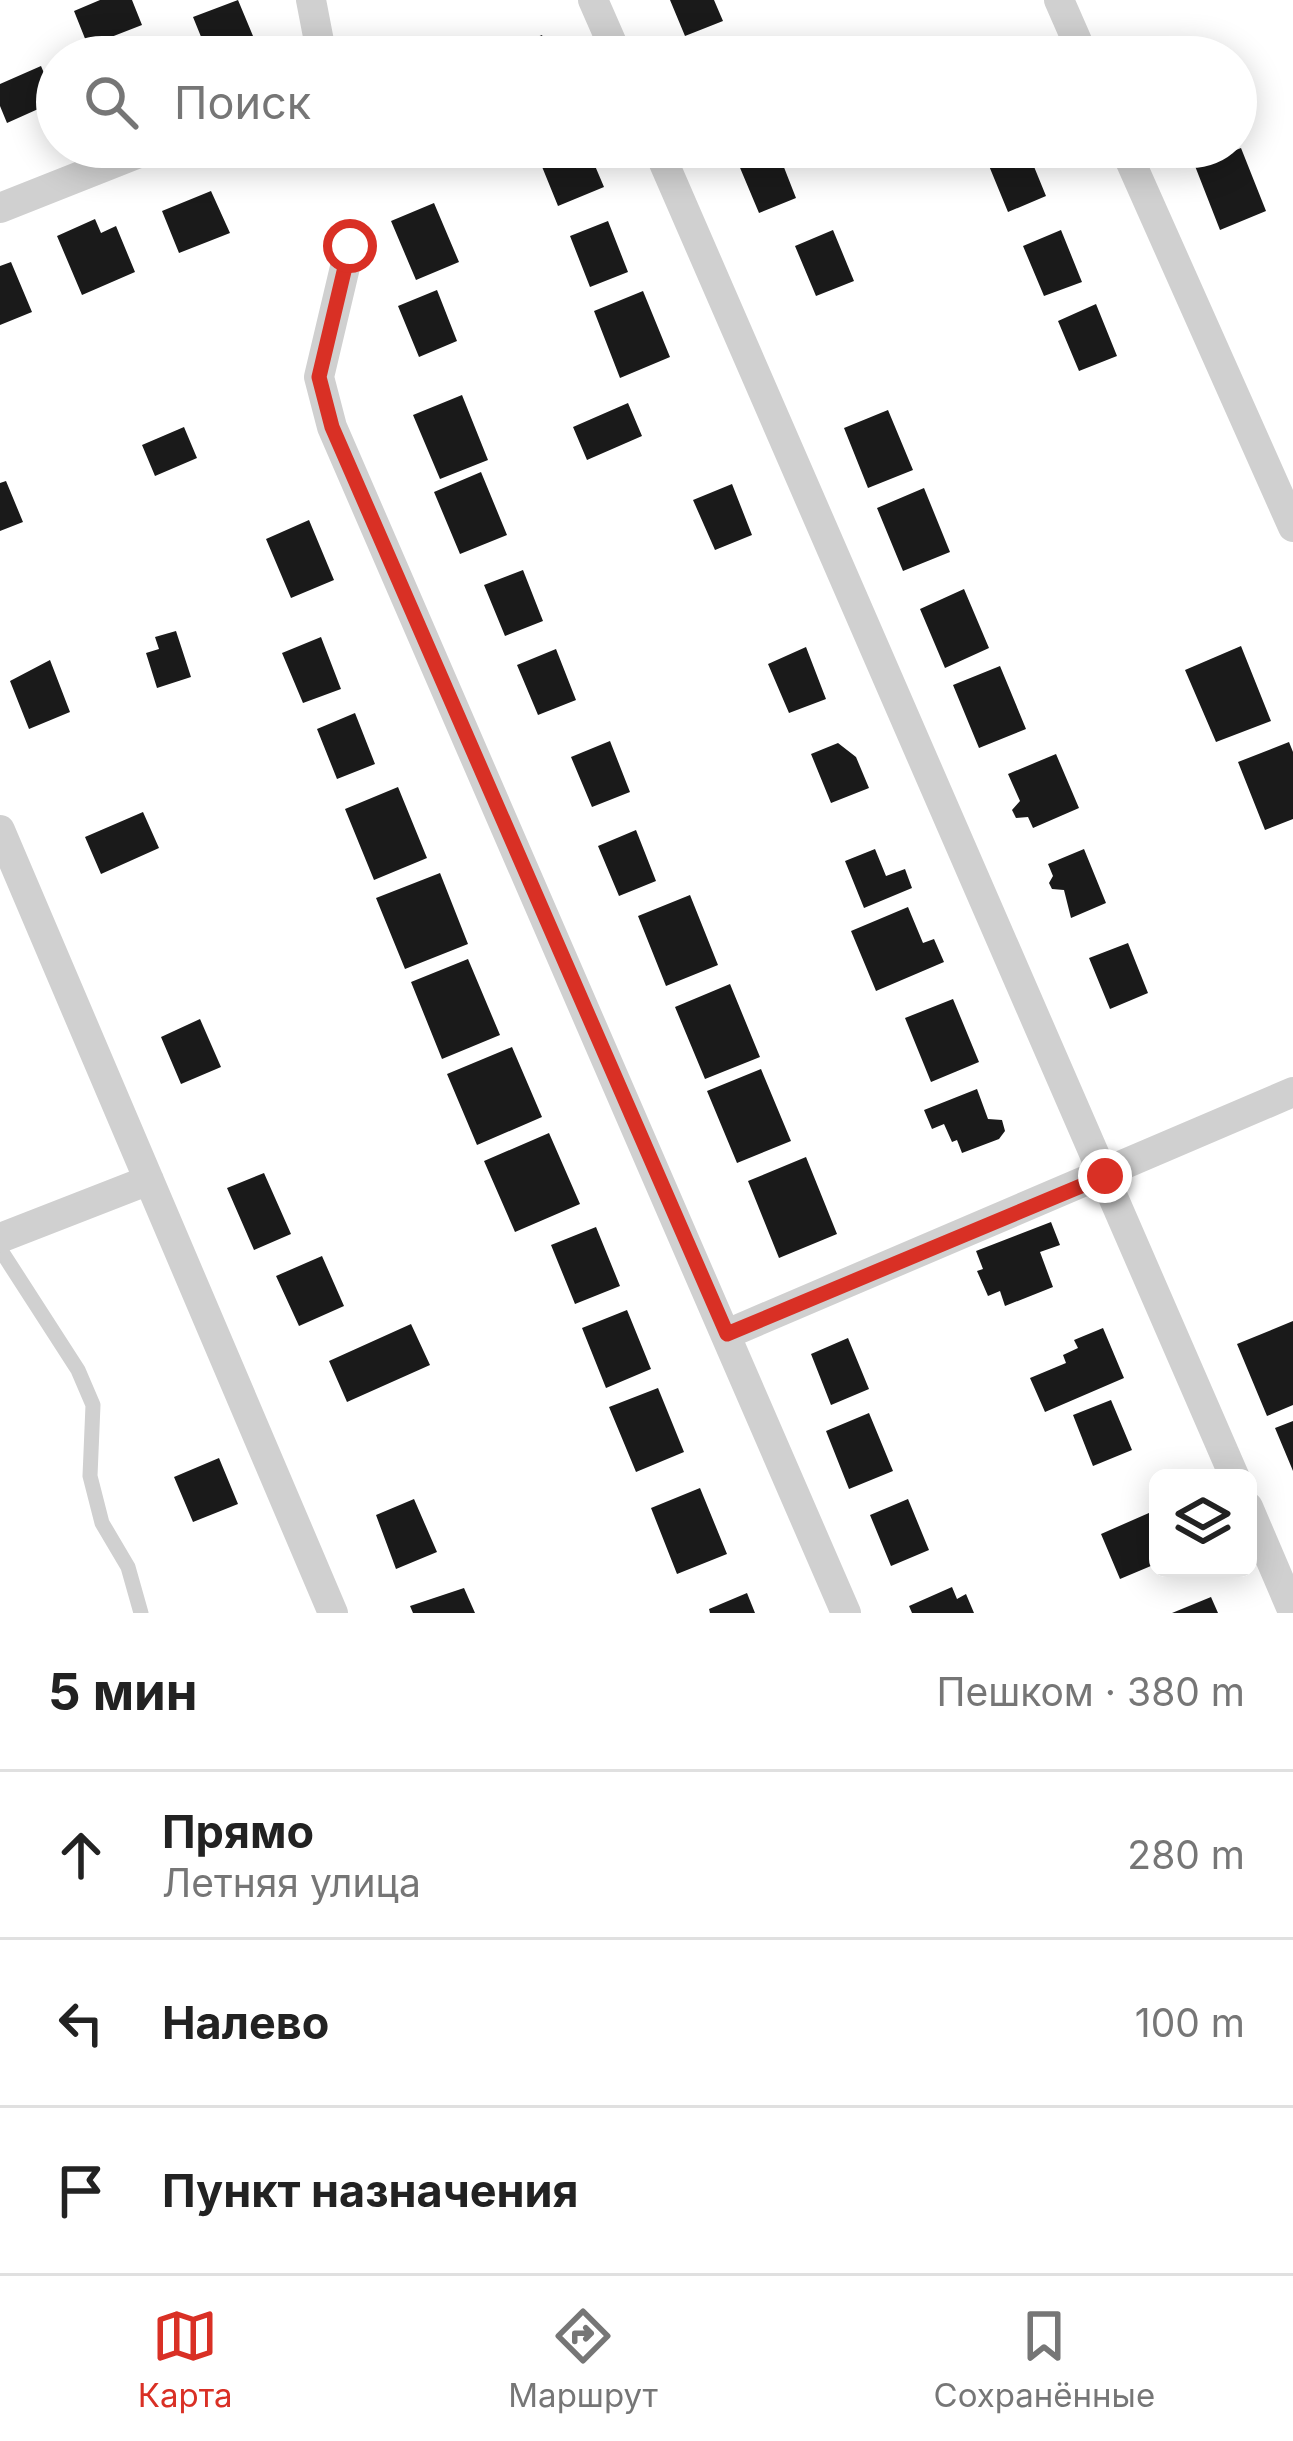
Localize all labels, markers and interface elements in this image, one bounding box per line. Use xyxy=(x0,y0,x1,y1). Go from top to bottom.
search box xyxy=(36,36,1257,168)
icon: search xyxy=(78,69,144,135)
text: Поиск xyxy=(174,75,311,130)
route start xyxy=(323,219,377,273)
route end xyxy=(1078,1149,1132,1203)
map controls xyxy=(1149,1469,1257,1577)
button: layers xyxy=(1149,1469,1257,1577)
text: 5 мин xyxy=(48,1661,198,1722)
text: Пешком · 380 m xyxy=(936,1668,1245,1715)
text: Прямо xyxy=(162,1804,314,1859)
icon: ahead xyxy=(48,1822,114,1888)
text: 280 m xyxy=(1127,1831,1245,1878)
text: Летняя улица xyxy=(162,1859,421,1906)
icon: left xyxy=(48,1990,114,2056)
text: Налево xyxy=(162,1995,329,2050)
text: 100 m xyxy=(1135,1999,1245,2046)
icon: arrive xyxy=(48,2158,114,2224)
text: Пункт назначения xyxy=(162,2163,579,2218)
tab: Карта xyxy=(138,2303,233,2415)
tab: Маршрут xyxy=(508,2303,658,2415)
tab: Сохранённые xyxy=(934,2303,1155,2415)

